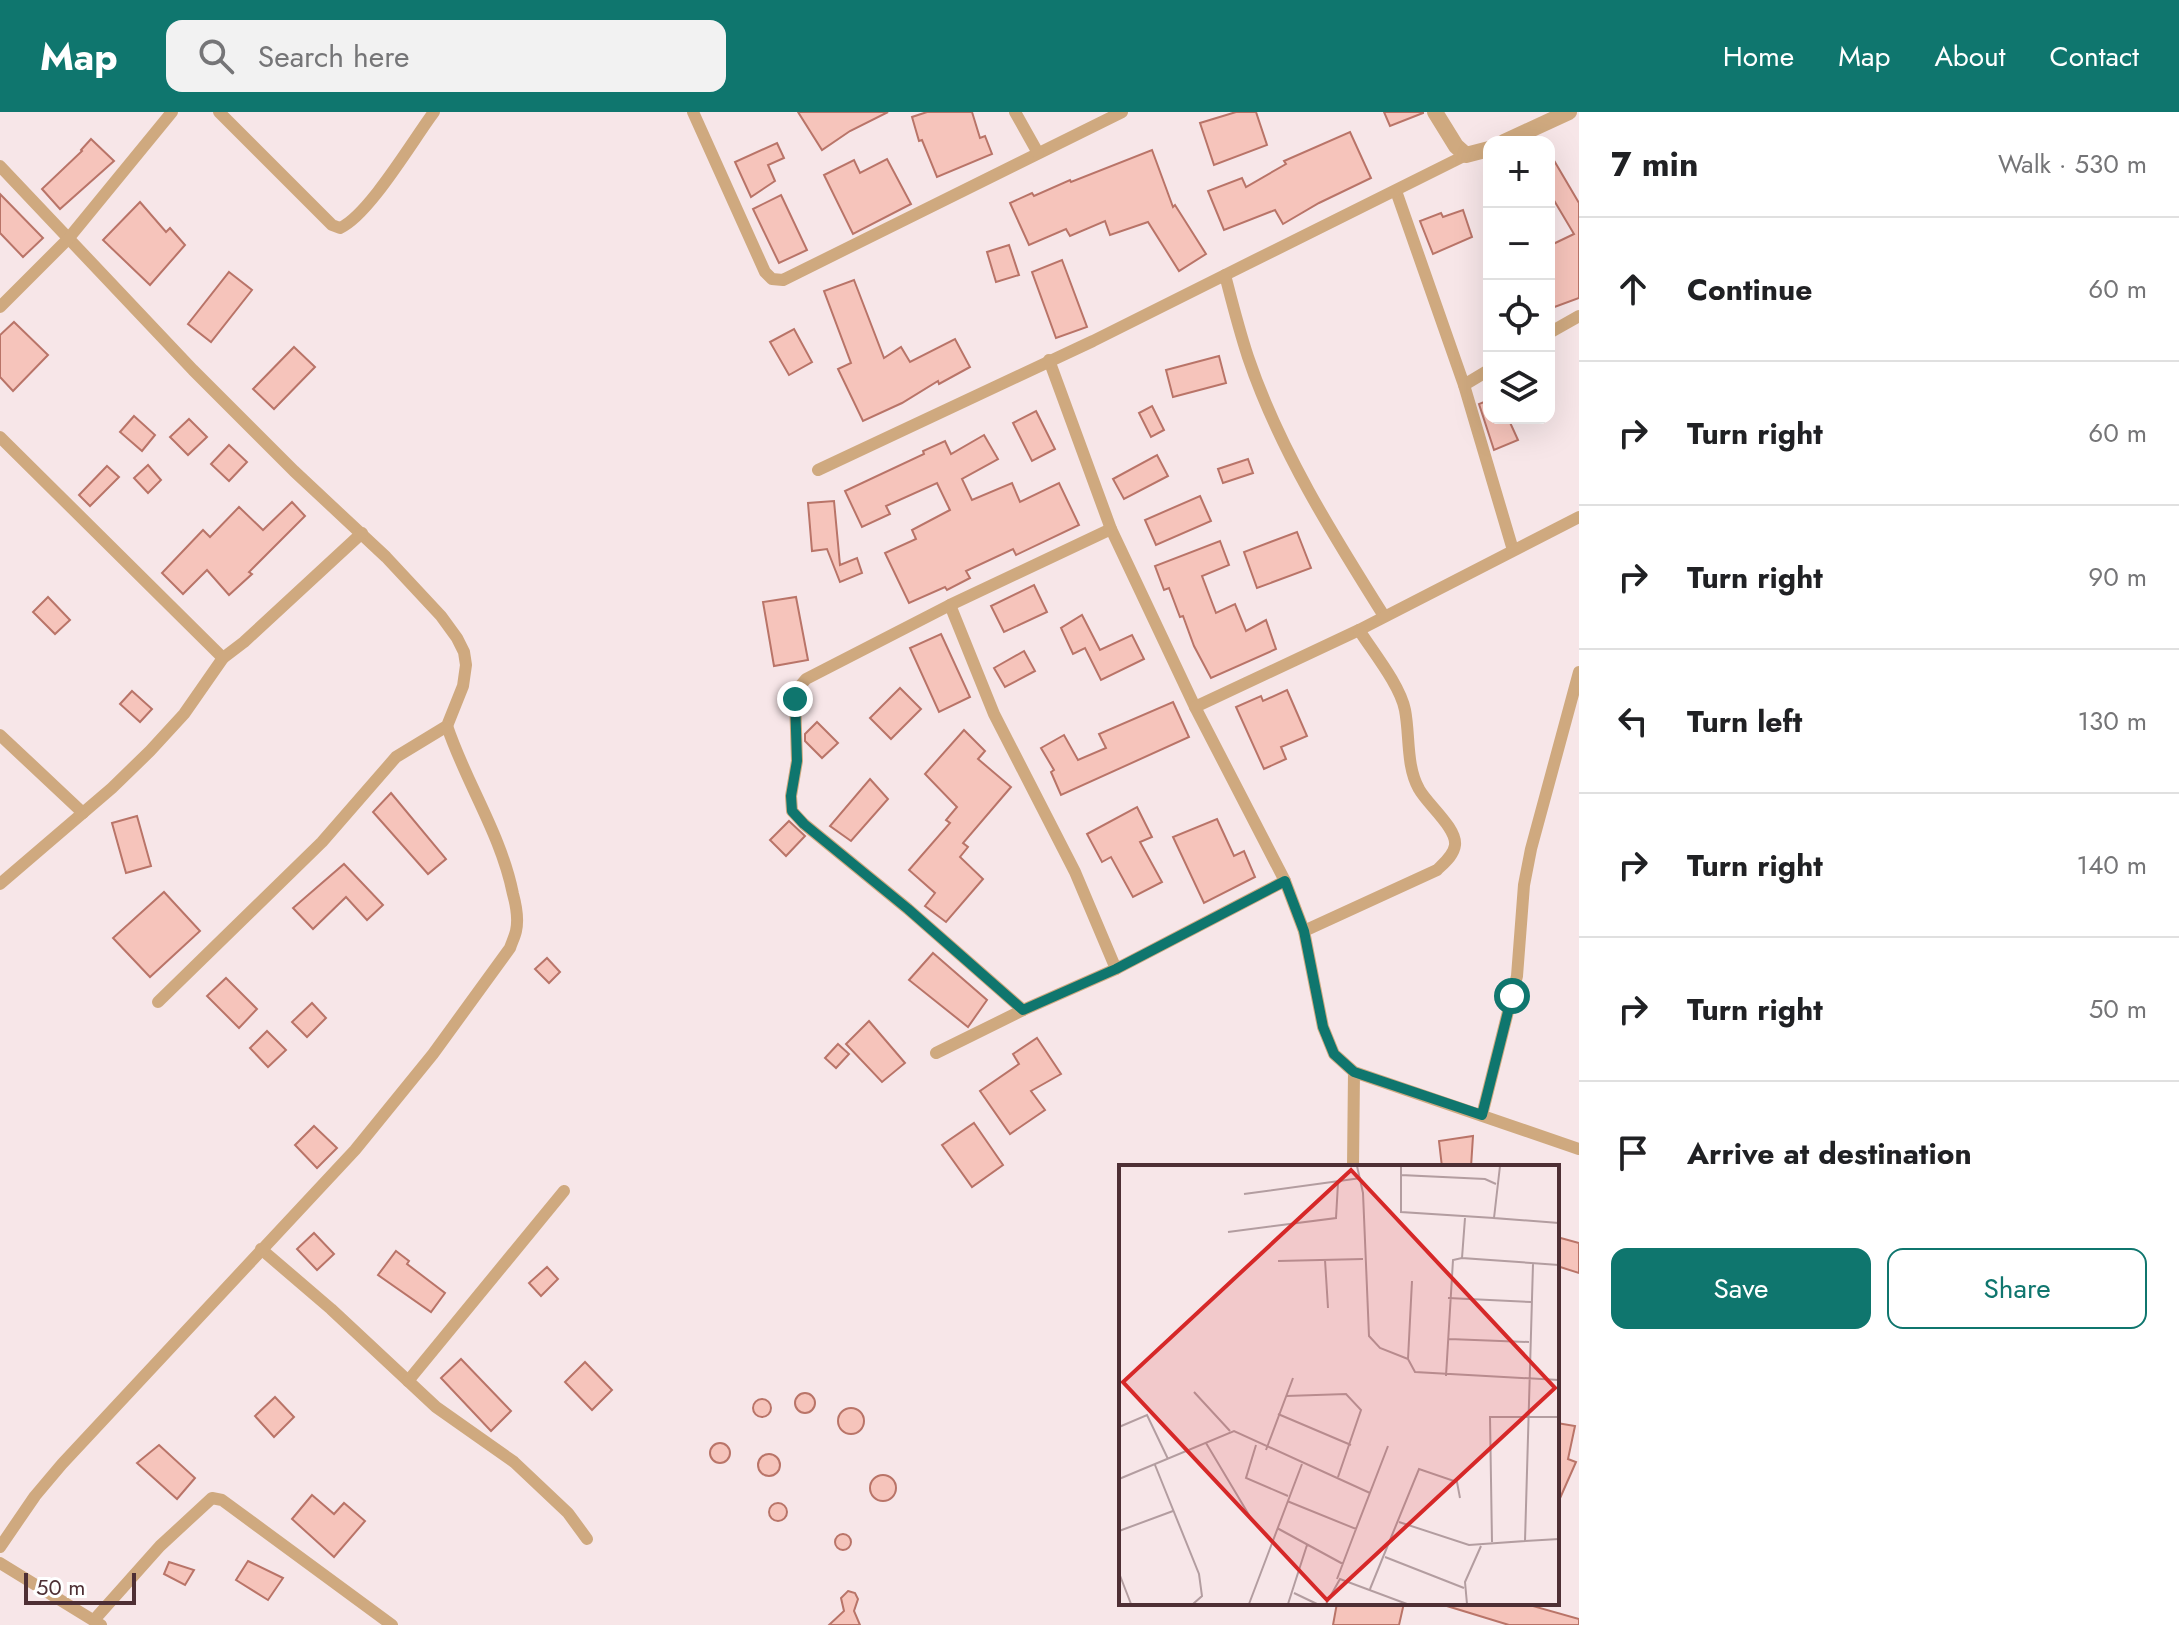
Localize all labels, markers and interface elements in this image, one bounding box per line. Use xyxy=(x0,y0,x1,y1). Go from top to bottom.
search box xyxy=(166,20,726,92)
text: Map xyxy=(40,29,118,84)
icon: search xyxy=(194,34,238,78)
text: Search here xyxy=(258,35,410,78)
text: Home xyxy=(1723,36,1794,77)
text: Map xyxy=(1838,36,1890,77)
text: About xyxy=(1934,36,2006,77)
text: Contact xyxy=(2050,36,2139,77)
map controls xyxy=(1483,136,1555,424)
button: + xyxy=(1483,136,1555,208)
text: 7 min xyxy=(1611,140,1699,189)
text: Walk · 530 m xyxy=(1998,145,2147,183)
button: − xyxy=(1483,208,1555,280)
icon: ahead xyxy=(1611,267,1655,311)
text: Continue xyxy=(1687,268,1813,311)
text: 60 m xyxy=(2088,270,2147,308)
button: locate xyxy=(1483,280,1555,352)
button: layers xyxy=(1483,352,1555,424)
icon: right xyxy=(1611,411,1655,455)
text: Turn right xyxy=(1687,412,1823,455)
text: 60 m xyxy=(2088,414,2147,452)
icon: right xyxy=(1611,555,1655,599)
text: Turn right xyxy=(1687,556,1823,599)
text: 90 m xyxy=(2088,558,2147,596)
route end xyxy=(777,681,813,717)
icon: left xyxy=(1611,699,1655,743)
text: Turn left xyxy=(1687,700,1802,743)
text: 130 m xyxy=(2077,702,2147,740)
icon: right xyxy=(1611,843,1655,887)
text: Turn right xyxy=(1687,844,1823,887)
text: 140 m xyxy=(2076,846,2147,884)
route start xyxy=(1494,978,1530,1014)
icon: right xyxy=(1611,987,1655,1031)
text: Turn right xyxy=(1687,988,1823,1031)
text: 50 m xyxy=(2089,990,2147,1028)
icon: arrive xyxy=(1611,1131,1655,1175)
text: Arrive at destination xyxy=(1687,1132,1972,1175)
inset map xyxy=(1119,1165,1559,1605)
button: Save xyxy=(1611,1248,1871,1329)
button: Share xyxy=(1887,1248,2147,1329)
scale bar xyxy=(24,1569,136,1605)
text: 50 m xyxy=(36,1571,85,1603)

